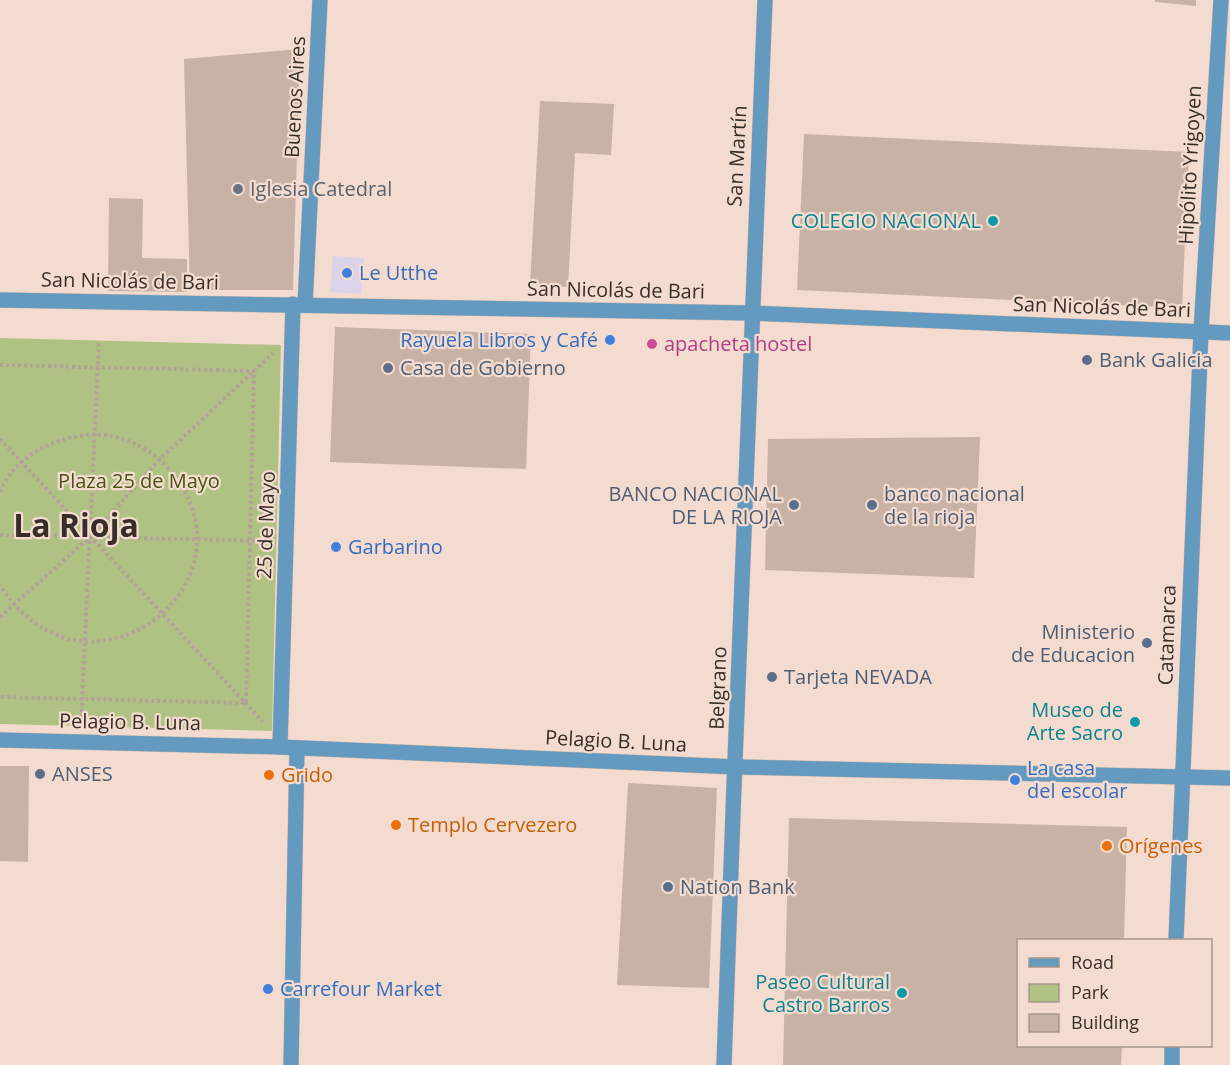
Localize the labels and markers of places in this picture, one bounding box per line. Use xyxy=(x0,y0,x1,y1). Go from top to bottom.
place label: Iglesia Catedral xyxy=(250,175,392,202)
marker: Iglesia Catedral xyxy=(231,182,245,196)
place label: COLEGIO NACIONAL xyxy=(791,207,981,234)
marker: COLEGIO NACIONAL xyxy=(986,214,1000,228)
place label: Le Utthe xyxy=(359,259,438,286)
marker: Le Utthe xyxy=(340,266,354,280)
place label: Rayuela Libros y Café xyxy=(400,326,598,353)
place label: apacheta hostel xyxy=(664,330,812,357)
marker: Rayuela Libros y Café xyxy=(603,333,617,347)
marker: apacheta hostel xyxy=(645,337,659,351)
place label: Bank Galicia xyxy=(1099,346,1213,373)
marker: Bank Galicia xyxy=(1080,353,1094,367)
place label: Casa de Gobierno xyxy=(400,354,566,381)
marker: Casa de Gobierno xyxy=(381,361,395,375)
place label: BANCO NACIONAL DE LA RIOJA xyxy=(608,480,782,530)
place label: banco nacional de la rioja xyxy=(884,480,1025,530)
marker: BANCO NACIONAL DE LA RIOJA xyxy=(787,498,801,512)
marker: banco nacional de la rioja xyxy=(865,498,879,512)
place label: Garbarino xyxy=(348,533,443,560)
marker: Garbarino xyxy=(329,540,343,554)
place label: Ministerio de Educacion xyxy=(1011,618,1135,668)
marker: Ministerio de Educacion xyxy=(1140,636,1154,650)
place label: Tarjeta NEVADA xyxy=(784,663,932,690)
marker: Tarjeta NEVADA xyxy=(765,670,779,684)
place label: Museo de Arte Sacro xyxy=(1027,696,1123,746)
marker: Museo de Arte Sacro xyxy=(1128,715,1142,729)
place label: La casa del escolar xyxy=(1027,754,1127,804)
place label: ANSES xyxy=(52,760,113,787)
place label: Grido xyxy=(281,761,333,788)
marker: ANSES xyxy=(33,767,47,781)
marker: Grido xyxy=(262,768,276,782)
marker: La casa del escolar xyxy=(1008,773,1022,787)
place label: Templo Cervezero xyxy=(408,811,577,838)
marker: Templo Cervezero xyxy=(389,818,403,832)
place label: Orígenes xyxy=(1119,832,1203,859)
marker: Orígenes xyxy=(1100,839,1114,853)
place label: Nation Bank xyxy=(680,873,795,900)
marker: Nation Bank xyxy=(661,880,675,894)
place label: Paseo Cultural Castro Barros xyxy=(755,968,890,1018)
place label: Carrefour Market xyxy=(280,975,442,1002)
marker: Carrefour Market xyxy=(261,982,275,996)
marker: Paseo Cultural Castro Barros xyxy=(895,986,909,1000)

